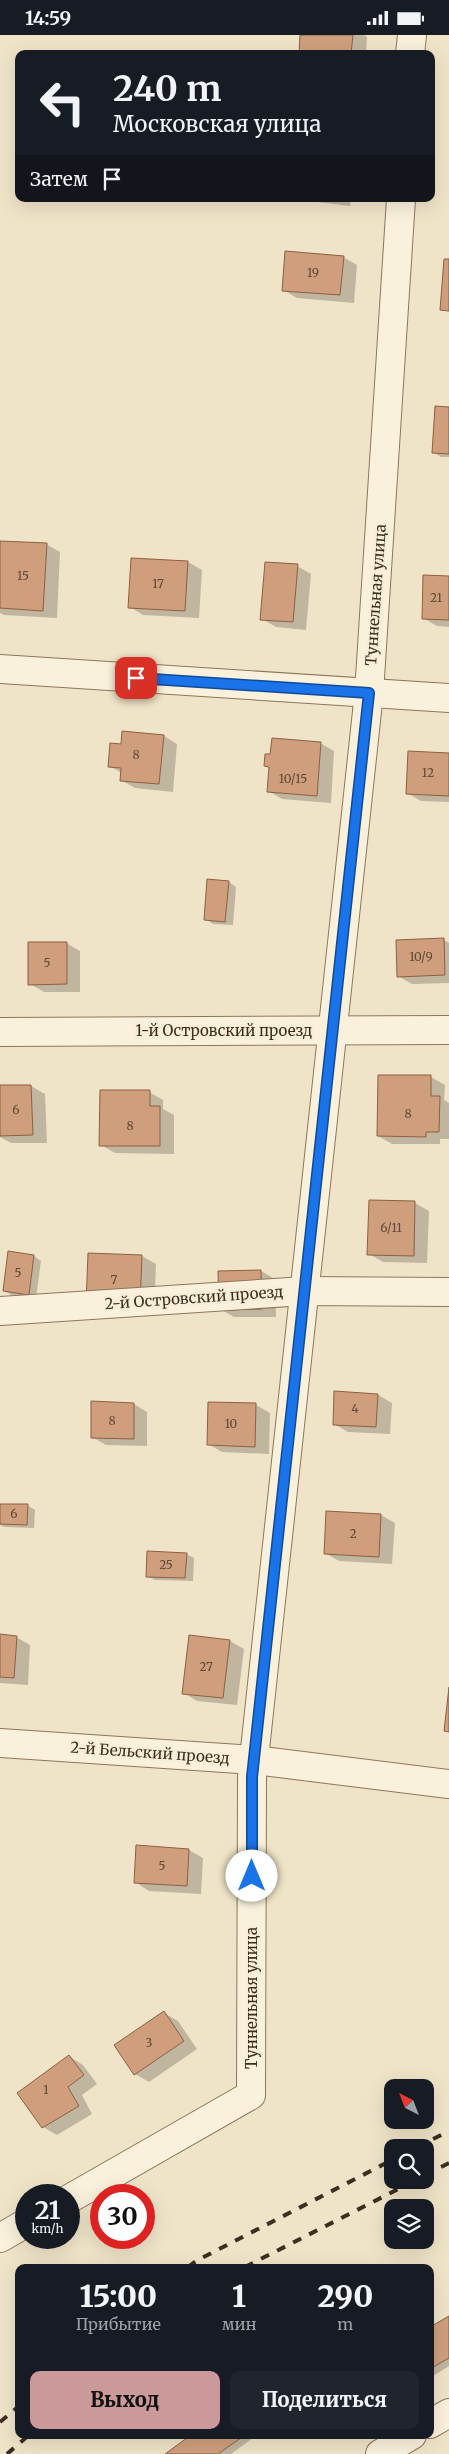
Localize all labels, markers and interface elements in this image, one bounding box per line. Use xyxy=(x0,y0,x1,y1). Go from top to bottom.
text: 14:59 xyxy=(25,6,71,30)
text: 240 m xyxy=(113,67,221,111)
icon: left xyxy=(30,70,95,135)
text: Московская улица xyxy=(113,110,321,138)
icon: arrive xyxy=(98,165,126,193)
text: Затем xyxy=(30,167,88,191)
house number: 19 xyxy=(307,265,319,280)
street label: Туннельная улица xyxy=(361,524,390,666)
house number: 15 xyxy=(17,568,29,583)
house number: 17 xyxy=(152,576,164,591)
house number: 21 xyxy=(430,590,443,605)
pin xyxy=(115,657,157,699)
icon: arrive xyxy=(122,664,150,692)
house number: 8 xyxy=(132,747,140,762)
house number: 12 xyxy=(422,765,434,780)
house number: 10/15 xyxy=(279,771,307,786)
house number: 10/9 xyxy=(409,949,433,964)
house number: 5 xyxy=(43,955,51,970)
street label: 1-й Островский проезд xyxy=(136,1021,312,1040)
house number: 6 xyxy=(12,1102,20,1117)
house number: 8 xyxy=(404,1106,412,1121)
house number: 8 xyxy=(126,1118,134,1133)
house number: 6/11 xyxy=(380,1220,402,1235)
house number: 5 xyxy=(14,1265,22,1280)
house number: 7 xyxy=(111,1272,118,1287)
street label: 2-й Островский проезд xyxy=(104,1282,284,1313)
house number: 4 xyxy=(351,1401,359,1416)
house number: 8 xyxy=(108,1413,116,1428)
house number: 10 xyxy=(225,1416,238,1431)
house number: 6 xyxy=(10,1506,18,1521)
house number: 2 xyxy=(349,1526,357,1541)
house number: 25 xyxy=(159,1557,173,1572)
house number: 27 xyxy=(199,1659,213,1674)
street label: 2-й Бельский проезд xyxy=(70,1737,230,1768)
position arrow xyxy=(225,1849,277,1901)
house number: 5 xyxy=(158,1858,166,1873)
street label: Туннельная улица xyxy=(242,1927,261,2069)
house number: 3 xyxy=(146,2035,153,2050)
north arrow xyxy=(384,2079,434,2129)
map controls xyxy=(384,2079,434,2249)
house number: 1 xyxy=(43,2082,49,2097)
button: search xyxy=(384,2139,434,2189)
speed limit sign: 30 xyxy=(90,2184,155,2249)
text: 21 xyxy=(35,2194,60,2226)
button: layers xyxy=(384,2199,434,2249)
text: km/h xyxy=(32,2221,63,2236)
text: 15:00 xyxy=(79,2277,157,2315)
text: 1 xyxy=(232,2277,246,2315)
text: 290 xyxy=(317,2277,373,2315)
text: Прибытие xyxy=(76,2314,161,2334)
text: мин xyxy=(222,2314,257,2334)
text: m xyxy=(337,2314,353,2334)
button: Выход xyxy=(30,2371,220,2429)
button: Поделиться xyxy=(230,2371,419,2429)

